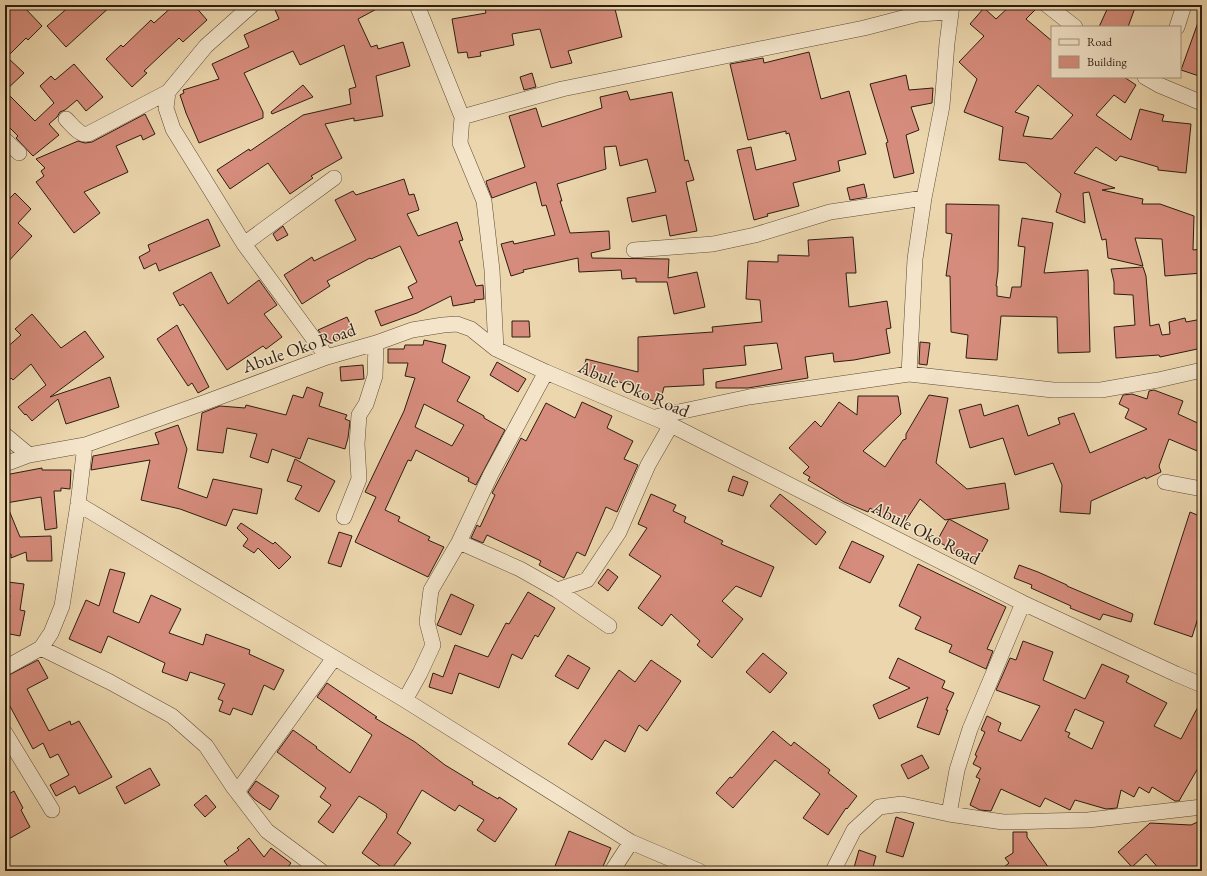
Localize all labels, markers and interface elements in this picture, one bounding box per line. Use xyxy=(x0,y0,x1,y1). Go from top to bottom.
legend xyxy=(1051,26,1181,78)
text: Road xyxy=(1087,34,1113,50)
text: Building xyxy=(1087,54,1128,70)
street label: Abule Oko Road xyxy=(238,317,359,378)
street label: Abule Oko Road xyxy=(574,354,694,423)
street label: Abule Oko Road xyxy=(867,495,985,570)

